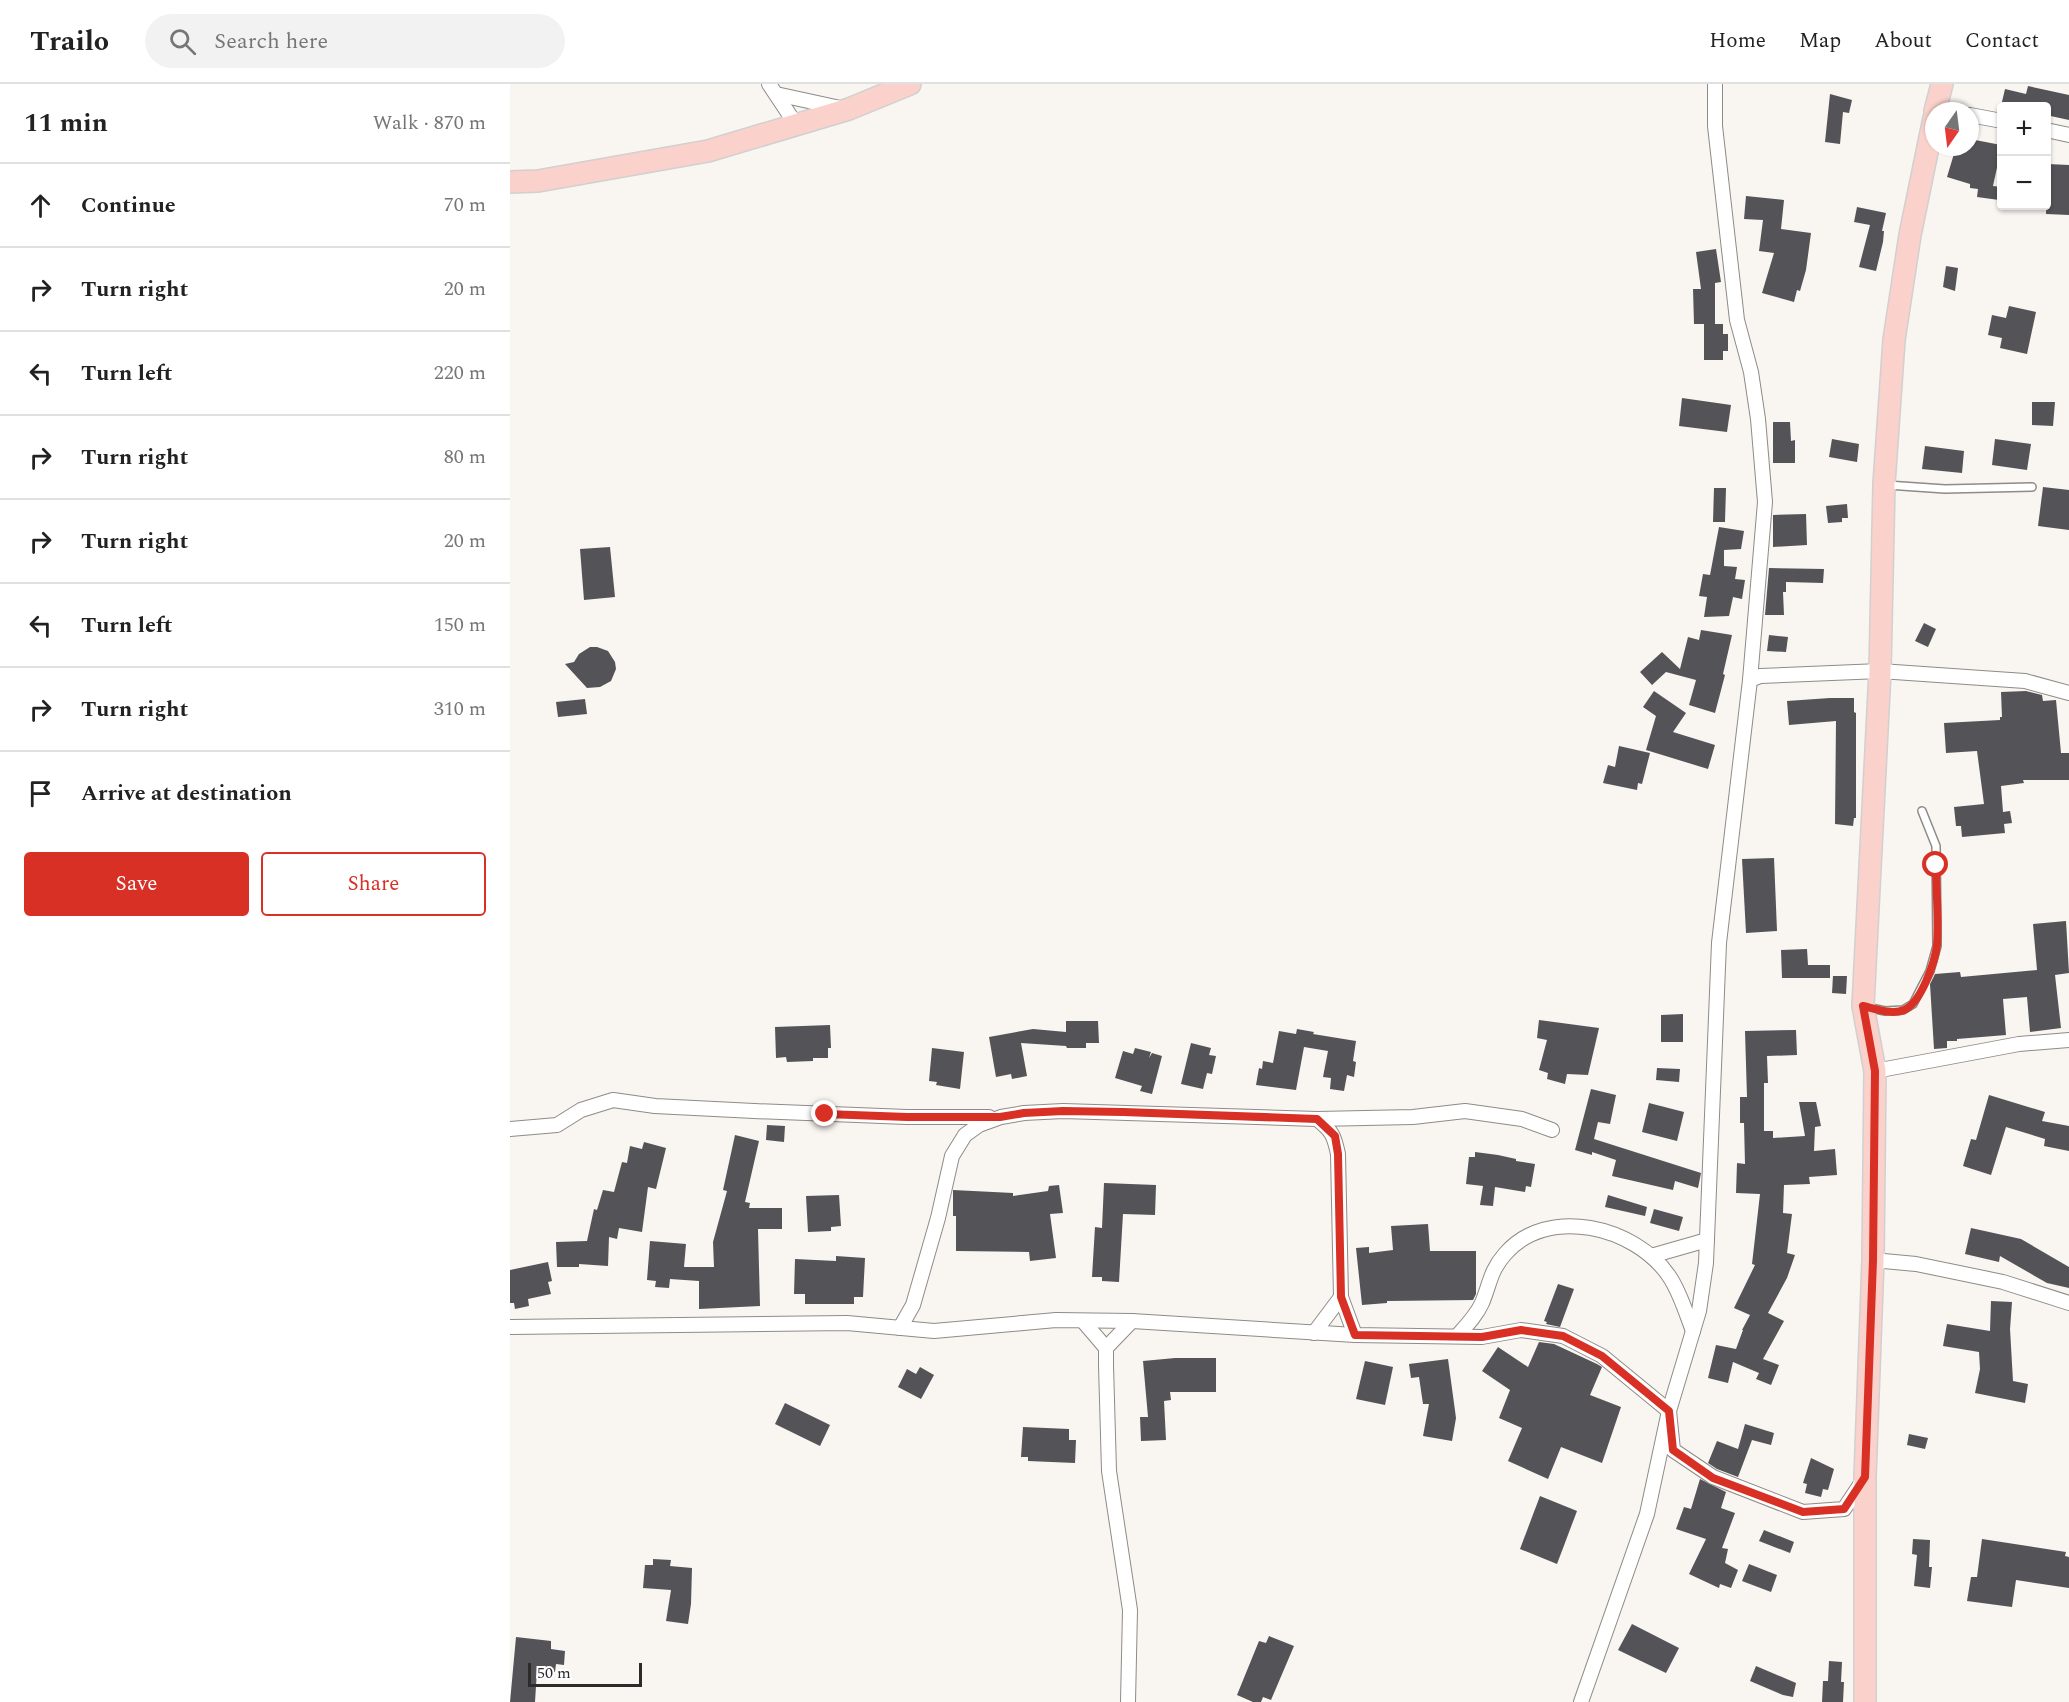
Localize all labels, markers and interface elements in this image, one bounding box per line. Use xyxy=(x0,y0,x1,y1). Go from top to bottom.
search box xyxy=(145,14,565,68)
text: Trailo xyxy=(30,20,109,63)
icon: search xyxy=(166,25,199,58)
text: Search here xyxy=(214,25,328,58)
text: Home xyxy=(1709,25,1766,57)
text: Map xyxy=(1799,25,1841,57)
text: About xyxy=(1874,25,1932,57)
text: Contact xyxy=(1965,25,2039,57)
north arrow xyxy=(1925,102,1979,156)
map controls xyxy=(1997,102,2051,210)
button: + xyxy=(1997,102,2051,156)
text: 11 min xyxy=(24,103,108,143)
text: Walk · 870 m xyxy=(373,108,486,138)
button: − xyxy=(1997,156,2051,210)
icon: ahead xyxy=(24,189,57,222)
text: Continue xyxy=(81,189,176,222)
text: 70 m xyxy=(444,190,486,220)
icon: right xyxy=(24,273,57,306)
text: Turn right xyxy=(81,273,188,306)
text: 20 m xyxy=(444,274,486,304)
icon: left xyxy=(24,357,57,390)
text: Turn left xyxy=(81,357,173,390)
text: 220 m xyxy=(434,358,486,388)
icon: right xyxy=(24,441,57,474)
text: Turn right xyxy=(81,441,188,474)
text: 80 m xyxy=(444,442,486,472)
icon: right xyxy=(24,525,57,558)
text: Turn right xyxy=(81,525,188,558)
text: 20 m xyxy=(444,526,486,556)
icon: left xyxy=(24,609,57,642)
text: Turn left xyxy=(81,609,173,642)
text: 150 m xyxy=(434,610,486,640)
icon: right xyxy=(24,693,57,726)
text: Turn right xyxy=(81,693,188,726)
text: 310 m xyxy=(434,694,486,724)
icon: arrive xyxy=(24,777,57,810)
text: Arrive at destination xyxy=(81,777,292,810)
route start xyxy=(1922,851,1948,877)
button: Save xyxy=(24,852,249,916)
button: Share xyxy=(261,852,486,916)
route end xyxy=(811,1100,837,1126)
scale bar xyxy=(528,1660,642,1688)
text: 50 m xyxy=(537,1661,571,1685)

